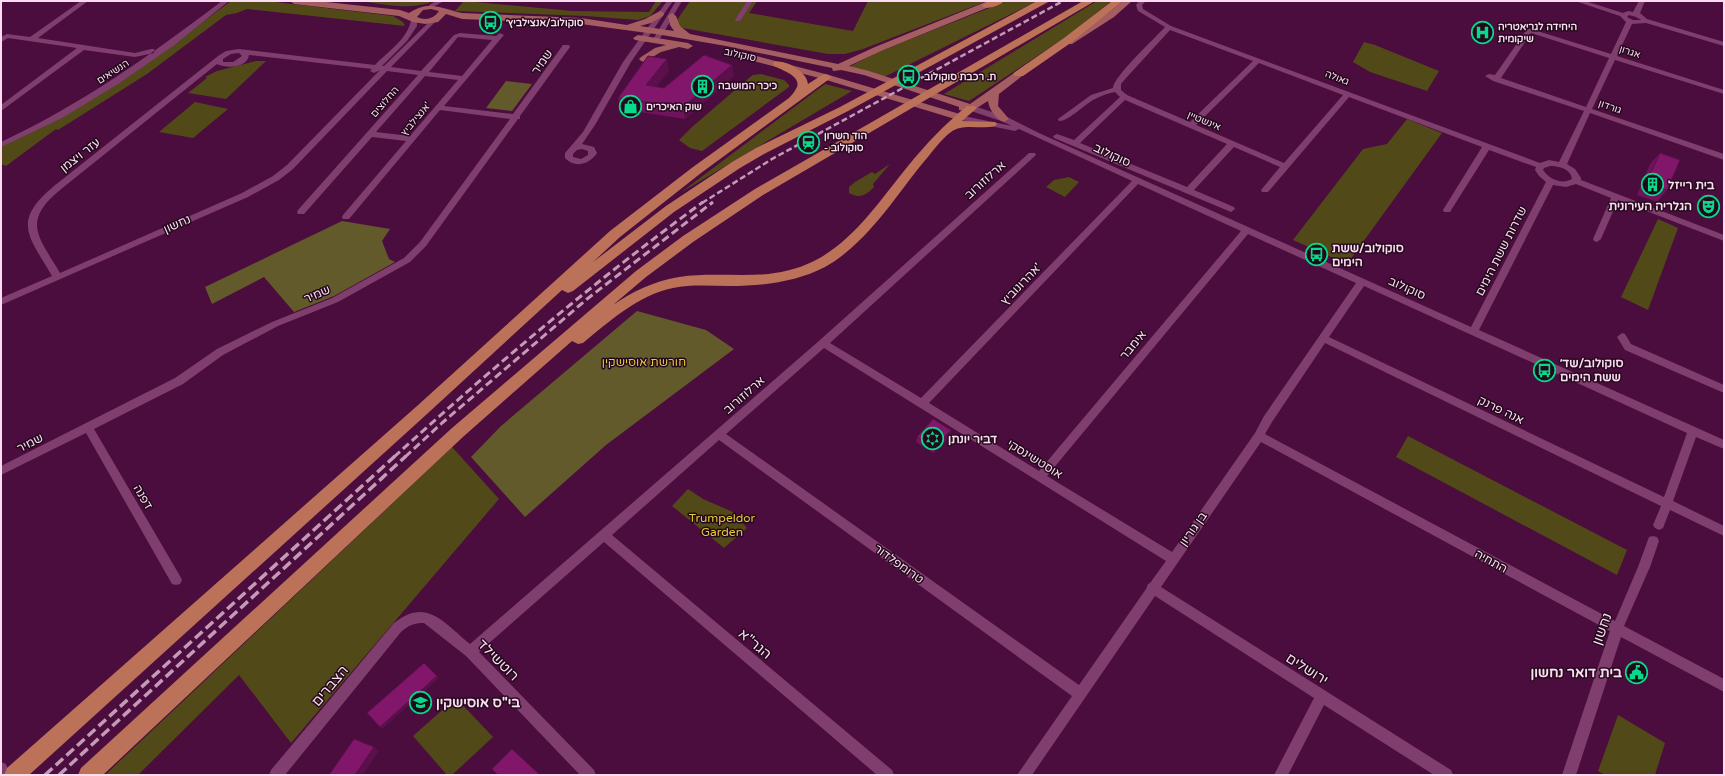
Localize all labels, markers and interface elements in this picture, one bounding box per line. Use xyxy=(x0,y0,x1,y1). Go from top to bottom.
bus stop icon: סוקולוב/אנצילביץ׳ xyxy=(477,10,503,36)
place label: סוקולוב/אנצילביץ׳ xyxy=(506,17,584,29)
hospital icon: היחידה לגריאטריה שיקומית xyxy=(1470,20,1496,46)
place label: היחידה לגריאטריה שיקומית xyxy=(1498,21,1577,45)
street label: אגרון xyxy=(1618,43,1643,61)
street label: סוקולוב xyxy=(723,45,758,65)
street label: שמיר xyxy=(528,47,556,77)
street label: הנשיאים xyxy=(95,57,131,87)
bus stop icon: ת. רכבת סוקולוב xyxy=(896,64,922,90)
street label: גאולה xyxy=(1323,68,1351,88)
place label: ת. רכבת סוקולוב xyxy=(924,71,996,83)
building icon: כיכר המושבה xyxy=(689,73,715,99)
place label: כיכר המושבה xyxy=(718,80,777,92)
street label: החלוצים xyxy=(368,84,402,120)
shop icon: שוק האיכרים xyxy=(618,94,644,120)
street label: גורדון xyxy=(1597,97,1623,117)
street label: אנצילביץ' xyxy=(398,100,434,138)
place label: שוק האיכרים xyxy=(646,101,702,113)
street label: אינשטיין xyxy=(1185,109,1223,134)
station icon: הוד השרון - סוקולוב xyxy=(796,129,822,155)
place label: הוד השרון - סוקולוב xyxy=(824,130,868,154)
street label: עזר ויצמן xyxy=(57,135,103,175)
street label: סוקולוב xyxy=(1091,140,1133,170)
street label: ארלוזורוב xyxy=(962,158,1008,202)
building icon: בית רייזל xyxy=(1640,172,1666,198)
place label: בית רייזל xyxy=(1668,178,1715,192)
theatre icon: הגלריה העירונית xyxy=(1695,193,1721,219)
place label: הגלריה העירונית xyxy=(1609,199,1692,213)
street label: שדרות ששת הימים xyxy=(1472,204,1530,298)
street label: נחשון xyxy=(161,212,193,236)
place label: סוקולוב/ששת הימים xyxy=(1332,241,1404,269)
bus stop icon: סוקולוב/ששת הימים xyxy=(1303,242,1329,268)
street label: אהרונוביץ' xyxy=(998,260,1044,308)
street label: סוקולוב xyxy=(1386,274,1428,302)
street label: שמיר xyxy=(302,282,332,306)
street label: אימבר xyxy=(1117,328,1149,362)
park label: חורשת אוסישקין xyxy=(602,355,686,369)
place label: סוקולוב/שד׳ ששת הימים xyxy=(1560,356,1623,384)
bus stop icon: סוקולוב/שד׳ ששת הימים xyxy=(1531,357,1557,383)
street label: ארלוזורוב xyxy=(720,373,768,417)
street label: אנה פרנק xyxy=(1476,393,1526,427)
synagogue icon: דביר יונתן xyxy=(920,426,946,452)
street label: שמיר xyxy=(15,431,45,455)
place label: דביר יונתן xyxy=(948,432,997,446)
street label: אוסטשינסקי xyxy=(1005,436,1065,482)
street label: דפנה xyxy=(130,482,156,512)
street label: בן גוריון xyxy=(1176,509,1210,549)
park label: Trumpeldor Garden xyxy=(689,511,756,539)
street label: טרומפלדור xyxy=(871,541,927,587)
street label: התחיה xyxy=(1472,546,1510,576)
street label: נחשון xyxy=(1588,611,1616,647)
street label: הגר"א xyxy=(735,625,775,663)
street label: רוטשילד xyxy=(474,636,522,684)
street label: ירושלים xyxy=(1283,649,1331,689)
public building icon: בית דואר נחשון xyxy=(1624,659,1650,685)
street label: הצברים xyxy=(308,662,352,710)
place label: בית דואר נחשון xyxy=(1531,664,1622,681)
school or university icon: בי"ס אוסישקין xyxy=(408,689,434,715)
place label: בי"ס אוסישקין xyxy=(436,694,520,711)

